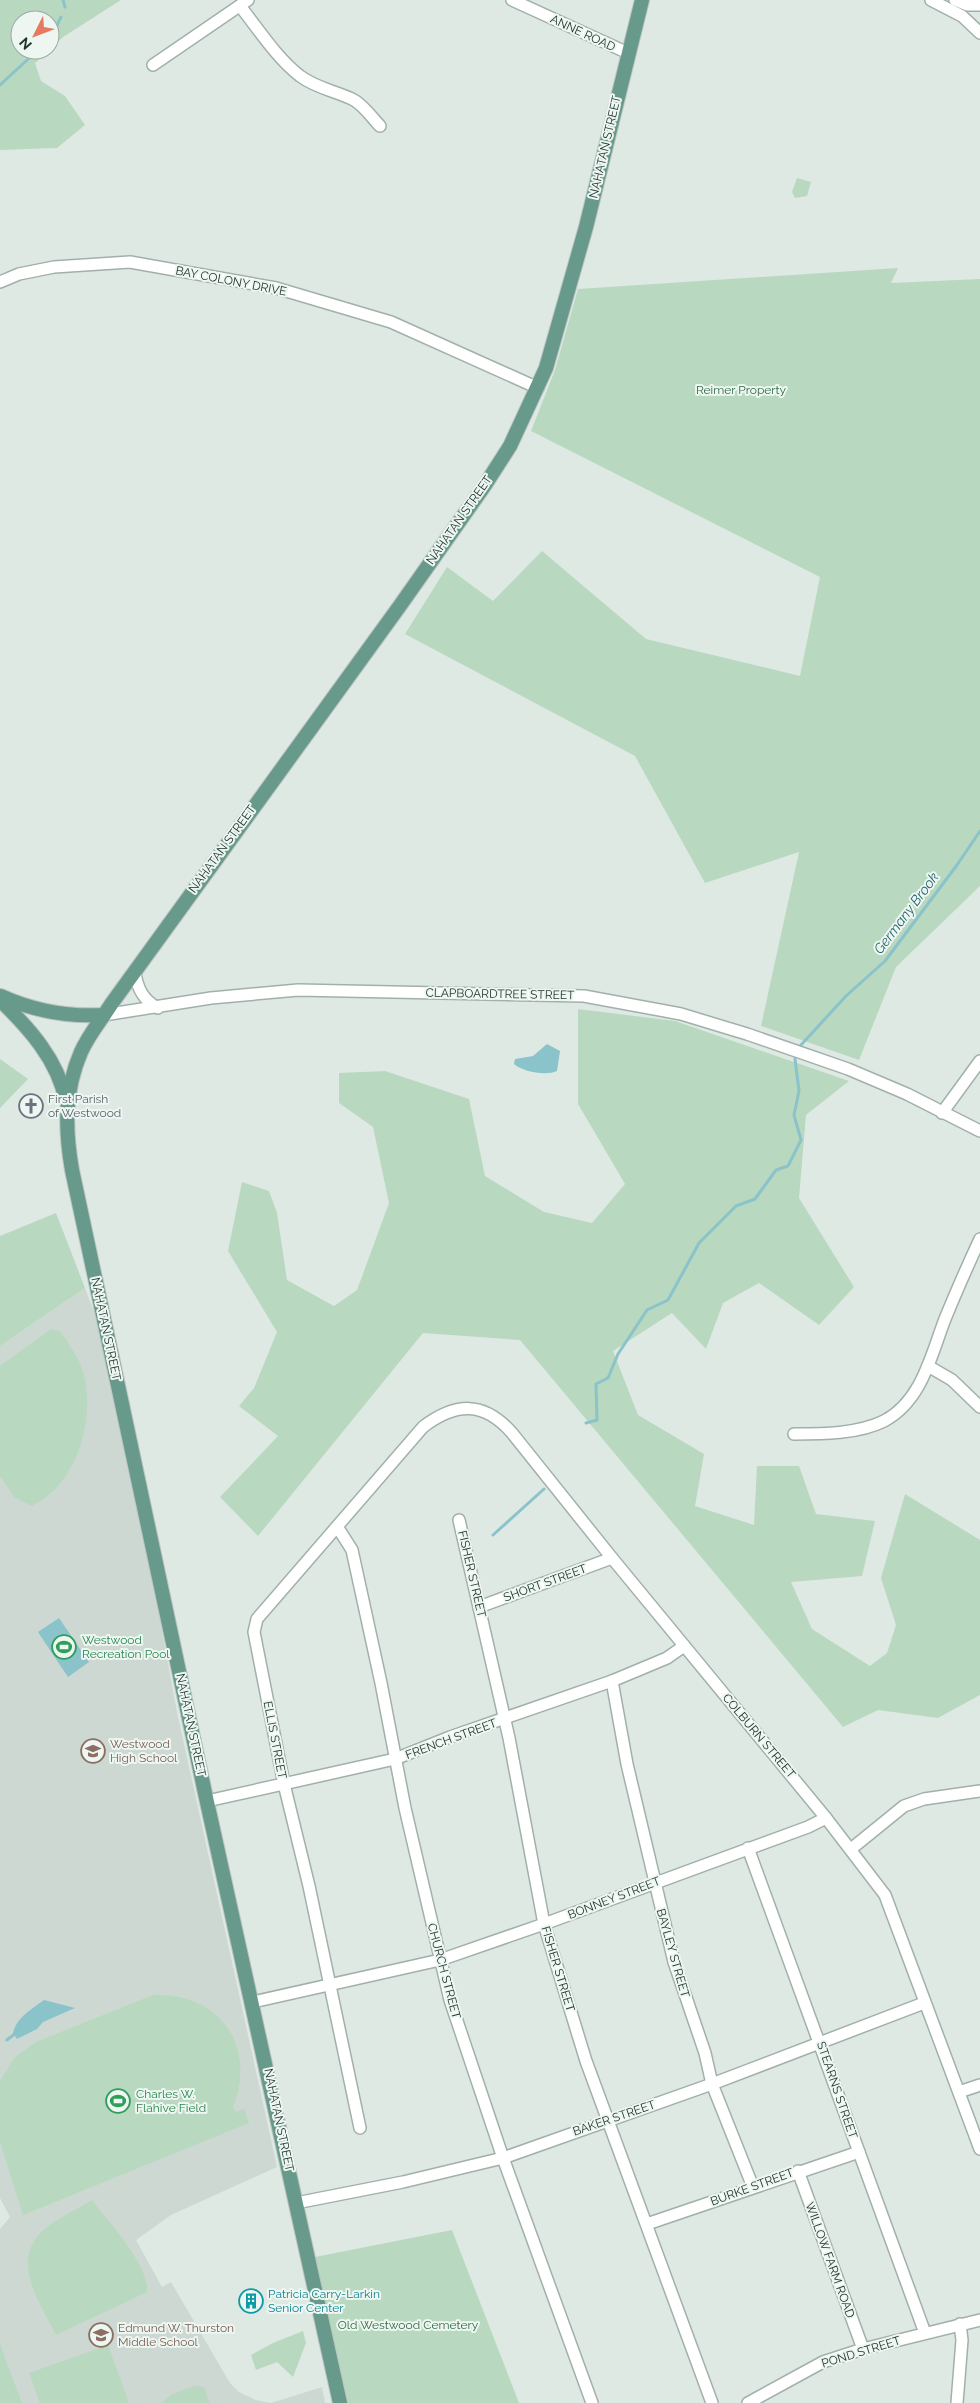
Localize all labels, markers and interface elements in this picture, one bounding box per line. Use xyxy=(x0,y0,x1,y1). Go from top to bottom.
north arrow xyxy=(10,10,60,60)
street label: ANNE ROAD xyxy=(548,12,618,54)
text: N xyxy=(16,34,35,53)
street label: NAHATAN STREET xyxy=(586,94,624,200)
street label: BAY COLONY DRIVE xyxy=(174,263,288,299)
park label: Reimer Property xyxy=(696,383,787,397)
street label: NAHATAN STREET xyxy=(423,472,495,567)
street label: NAHATAN STREET xyxy=(186,802,259,896)
water label: Germany Brook xyxy=(870,869,942,957)
street label: CLAPBOARDTREE STREET xyxy=(425,986,575,1002)
place label: First Parish of Westwood xyxy=(48,1092,121,1120)
church icon: First Parish of Westwood xyxy=(18,1093,44,1119)
street label: NAHATAN STREET xyxy=(88,1276,124,1382)
street label: FISHER STREET xyxy=(455,1529,489,1619)
street label: SHORT STREET xyxy=(502,1561,589,1605)
place label: Westwood Recreation Pool xyxy=(82,1633,170,1661)
sports icon: Westwood Recreation Pool xyxy=(51,1634,77,1660)
street label: NAHATAN STREET xyxy=(173,1672,209,1778)
street label: COLBURN STREET xyxy=(720,1691,799,1782)
street label: ELLIS STREET xyxy=(261,1700,290,1781)
street label: FRENCH STREET xyxy=(404,1716,499,1762)
place label: Westwood High School xyxy=(110,1737,178,1765)
school or university icon: Westwood High School xyxy=(80,1738,106,1764)
street label: BONNEY STREET xyxy=(566,1874,663,1922)
street label: BAYLEY STREET xyxy=(654,1907,693,2000)
street label: CHURCH STREET xyxy=(424,1922,464,2021)
street label: FISHER STREET xyxy=(538,1925,578,2014)
street label: STEARNS STREET xyxy=(814,2040,860,2141)
street label: NAHATAN STREET xyxy=(261,2067,297,2173)
place label: Charles W. Flahive Field xyxy=(136,2087,206,2115)
sports icon: Charles W. Flahive Field xyxy=(105,2088,131,2114)
street label: BAKER STREET xyxy=(571,2097,658,2139)
street label: BURKE STREET xyxy=(709,2165,796,2209)
street label: WILLOW FARM ROAD xyxy=(803,2200,858,2320)
place label: Patricia Carry-Larkin Senior Center xyxy=(268,2287,380,2315)
building icon: Patricia Carry-Larkin Senior Center xyxy=(238,2288,264,2314)
park label: Old Westwood Cemetery xyxy=(338,2318,479,2332)
place label: Edmund W. Thurston Middle School xyxy=(118,2321,234,2349)
school or university icon: Edmund W. Thurston Middle School xyxy=(88,2322,114,2348)
street label: POND STREET xyxy=(820,2333,903,2371)

